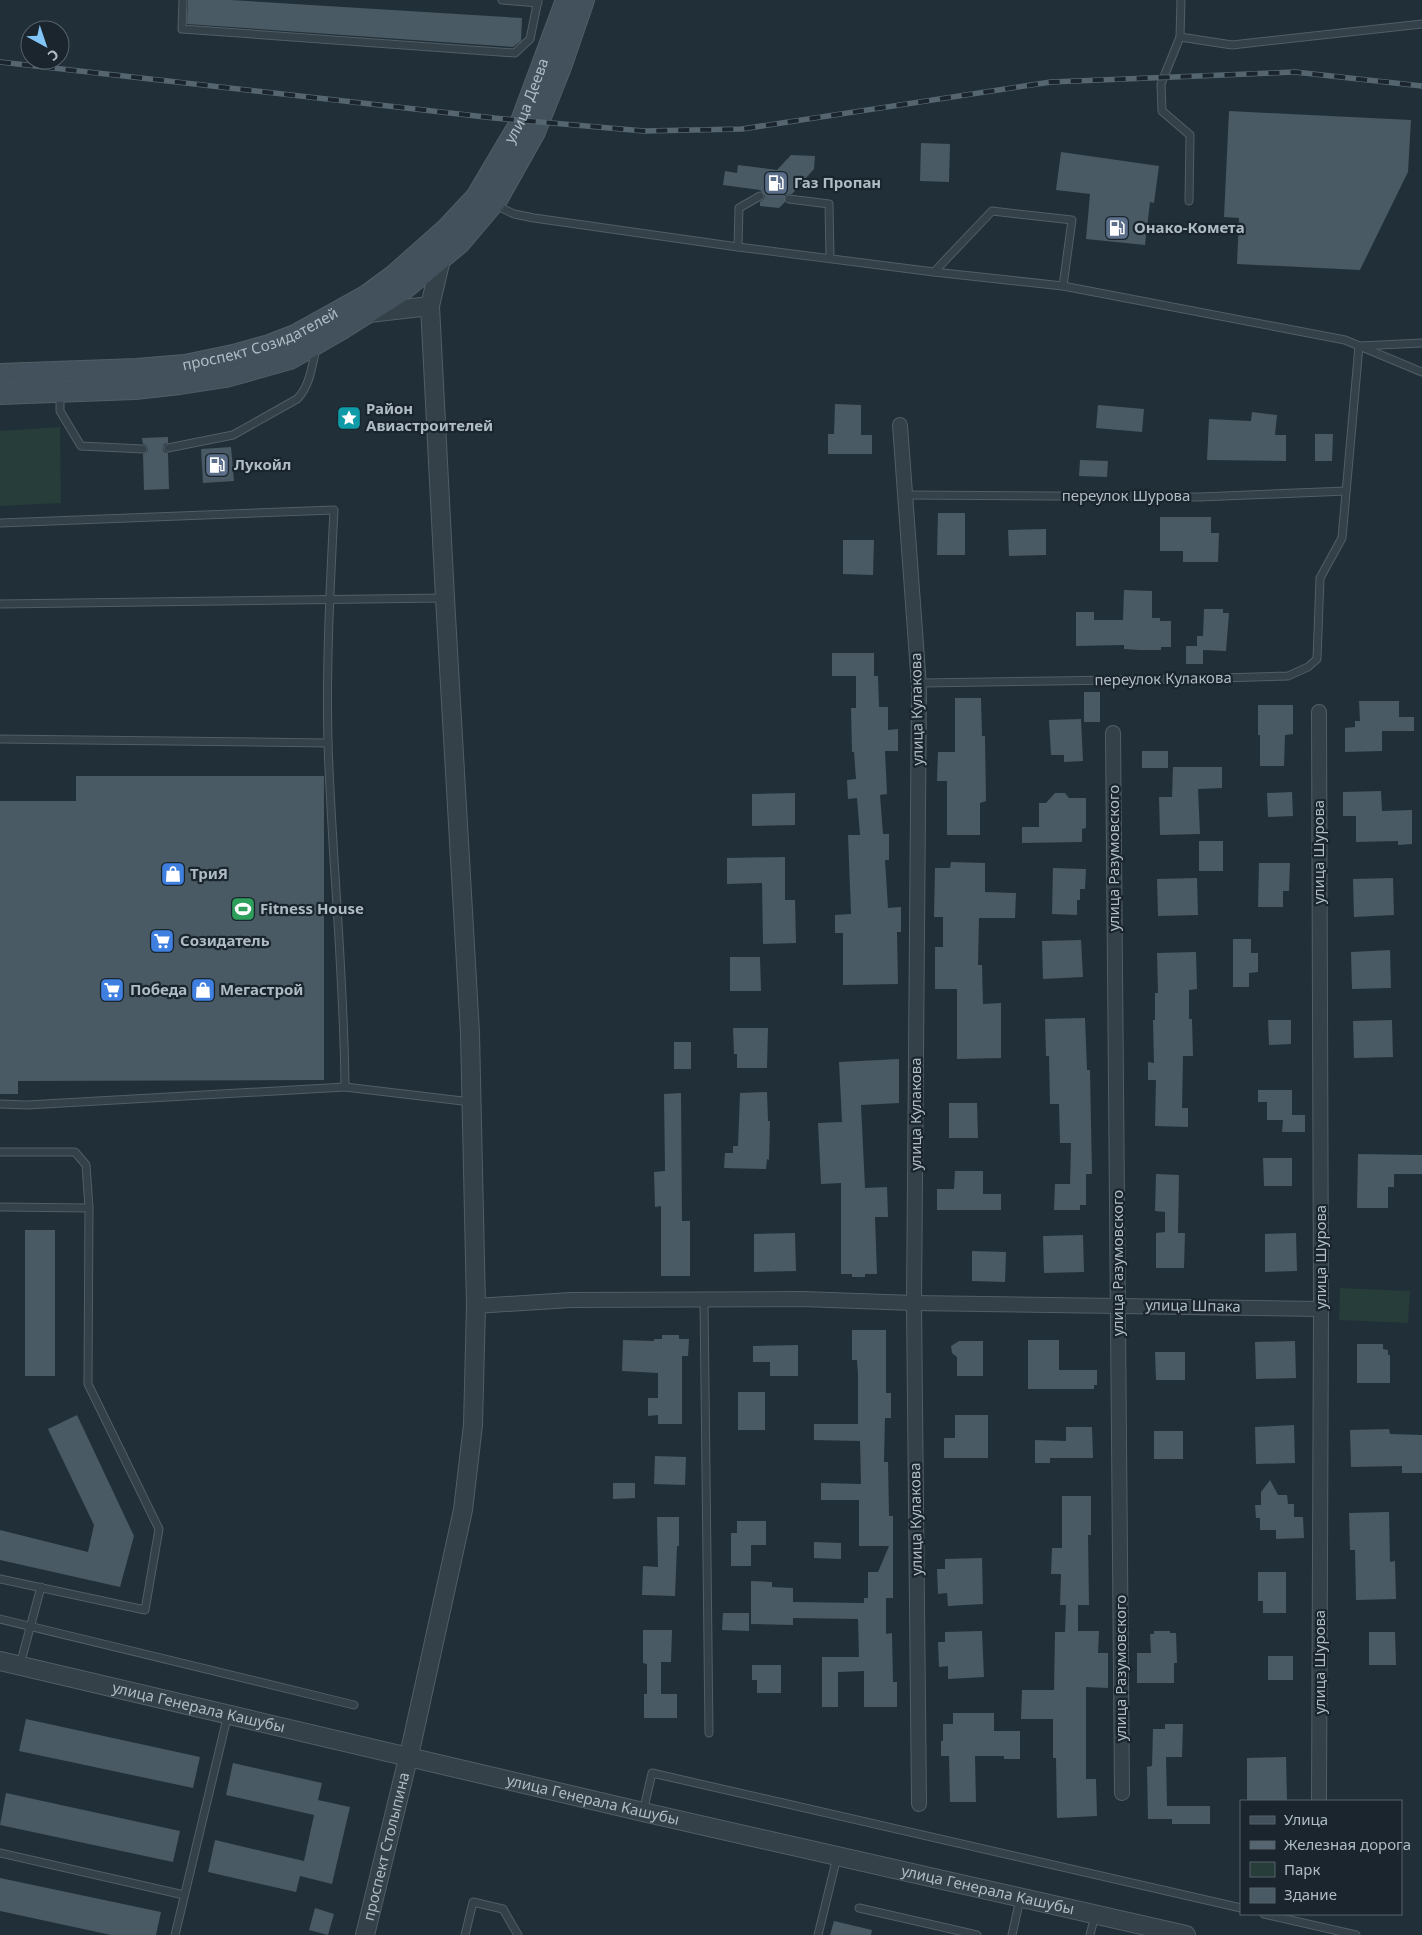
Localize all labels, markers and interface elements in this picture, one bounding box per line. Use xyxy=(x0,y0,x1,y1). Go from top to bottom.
north arrow xyxy=(20,20,70,70)
text: С xyxy=(44,45,63,66)
street label: улица Деева xyxy=(499,55,553,147)
fuel station icon: Газ Пропан xyxy=(763,170,789,196)
place label: Газ Пропан xyxy=(794,172,881,192)
fuel station icon: Онако-Комета xyxy=(1104,215,1130,241)
place label: Онако-Комета xyxy=(1134,217,1245,237)
street label: проспект Созидателей xyxy=(180,302,341,374)
place label: Район Авиастроителей xyxy=(366,398,493,435)
place icon: Район Авиастроителей xyxy=(336,405,362,431)
fuel station icon: Лукойл xyxy=(204,452,230,478)
place label: Лукойл xyxy=(234,454,291,474)
street label: переулок Шурова xyxy=(1062,485,1190,505)
street label: улица Кулакова xyxy=(905,652,927,766)
street label: переулок Кулакова xyxy=(1094,667,1232,689)
street label: улица Разумовского xyxy=(1103,785,1123,931)
street label: улица Шурова xyxy=(1308,800,1328,904)
shop icon: ТриЯ xyxy=(160,861,186,887)
place label: ТриЯ xyxy=(190,863,228,883)
sports icon: Fitness House xyxy=(230,896,256,922)
place label: Fitness House xyxy=(260,898,364,918)
supermarket icon: Созидатель xyxy=(149,928,175,954)
place label: Созидатель xyxy=(180,930,270,950)
supermarket icon: Победа xyxy=(99,977,125,1003)
shop icon: Мегастрой xyxy=(190,977,216,1003)
place label: Победа xyxy=(130,979,187,999)
place label: Мегастрой xyxy=(220,979,303,999)
street label: улица Кулакова xyxy=(905,1057,925,1171)
street label: улица Разумовского xyxy=(1107,1190,1127,1336)
street label: улица Шурова xyxy=(1310,1205,1330,1309)
street label: улица Шпака xyxy=(1145,1294,1241,1316)
street label: улица Кулакова xyxy=(904,1462,926,1576)
street label: улица Разумовского xyxy=(1110,1595,1130,1741)
street label: улица Шурова xyxy=(1309,1610,1329,1714)
street label: улица Генерала Кашубы xyxy=(110,1677,287,1737)
street label: улица Генерала Кашубы xyxy=(505,1769,681,1829)
street label: проспект Столыпина xyxy=(358,1770,413,1923)
legend xyxy=(1240,1800,1402,1915)
text: Улица xyxy=(1284,1809,1328,1829)
text: Железная дорога xyxy=(1284,1834,1411,1854)
text: Парк xyxy=(1284,1859,1320,1879)
street label: улица Генерала Кашубы xyxy=(900,1860,1076,1918)
text: Здание xyxy=(1284,1884,1337,1904)

